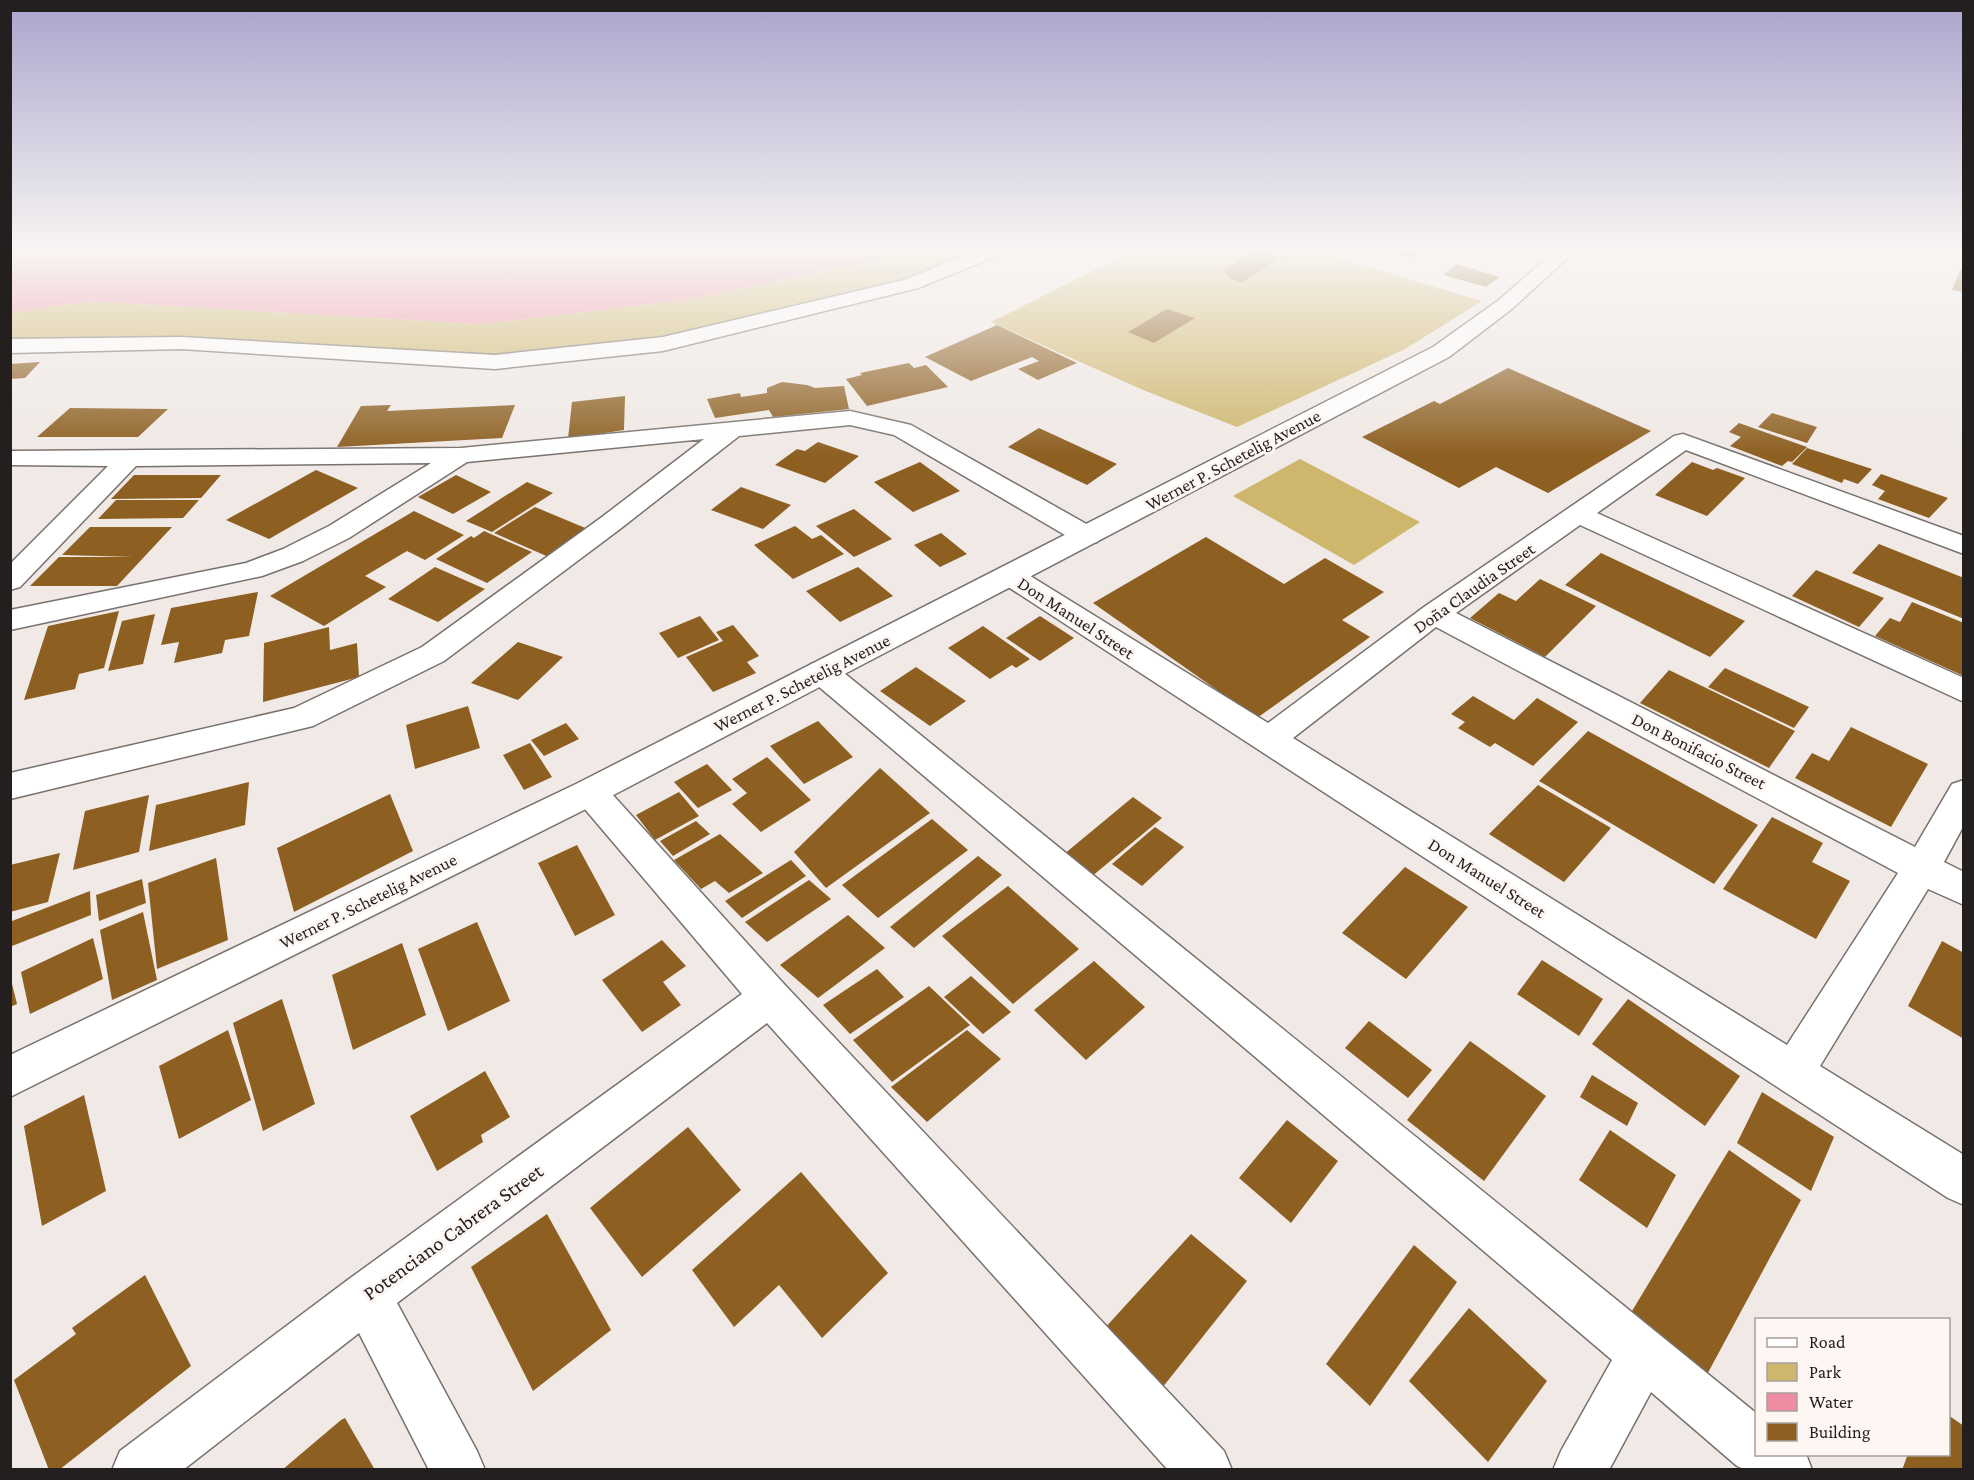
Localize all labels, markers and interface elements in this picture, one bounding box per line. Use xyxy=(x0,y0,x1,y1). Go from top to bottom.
street label: Werner P. Schetelig Avenue xyxy=(1142,405,1324,515)
street label: Doña Claudia Street xyxy=(1409,538,1539,637)
street label: Don Manuel Street xyxy=(1014,573,1139,664)
street label: Werner P. Schetelig Avenue xyxy=(711,630,894,736)
street label: Don Bonifacio Street xyxy=(1629,709,1770,794)
street label: Don Manuel Street xyxy=(1425,834,1550,923)
street label: Werner P. Schetelig Avenue xyxy=(276,849,460,953)
street label: Potenciano Cabrera Street xyxy=(358,1158,548,1305)
legend xyxy=(1755,1318,1950,1456)
text: Road xyxy=(1809,1332,1846,1352)
text: Park xyxy=(1809,1362,1841,1382)
text: Water xyxy=(1809,1392,1854,1412)
text: Building xyxy=(1809,1422,1871,1442)

